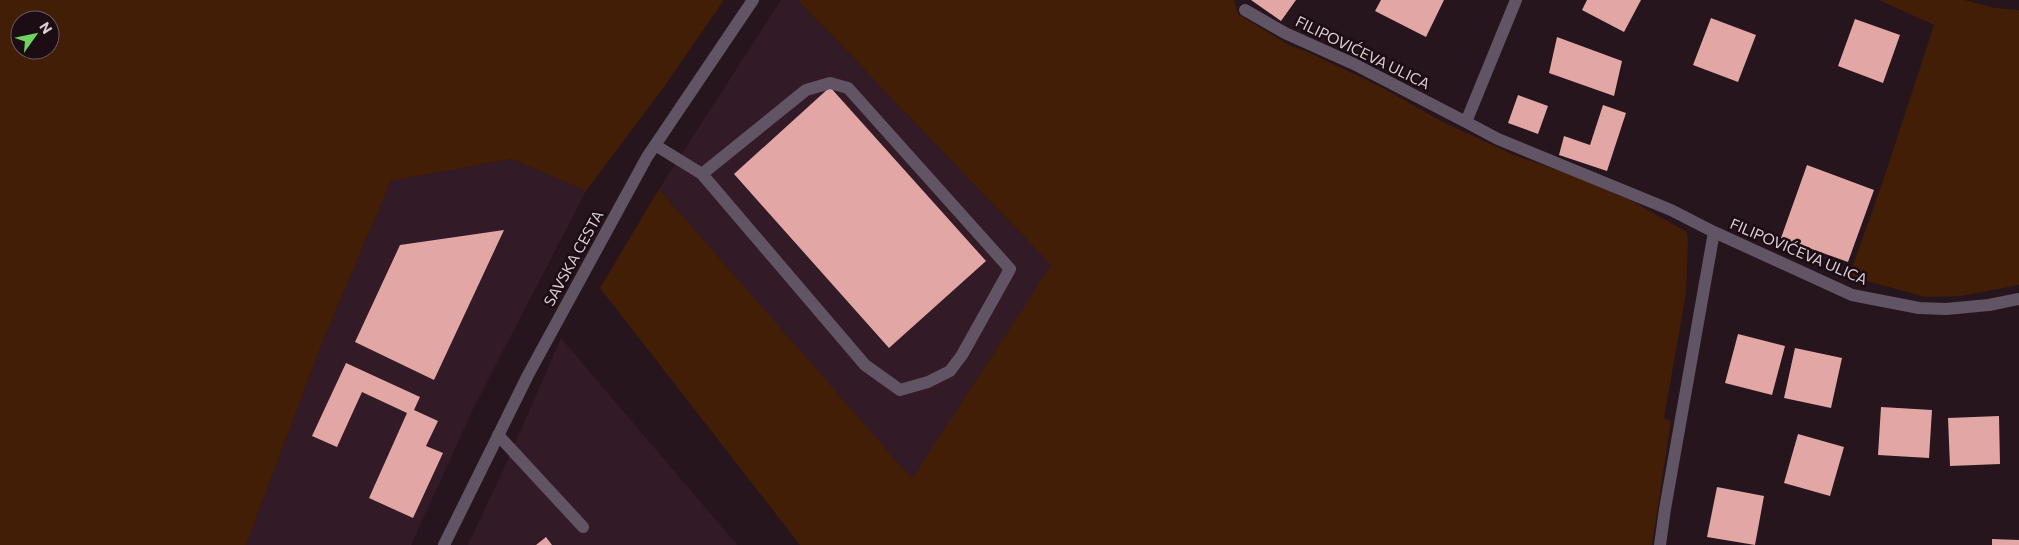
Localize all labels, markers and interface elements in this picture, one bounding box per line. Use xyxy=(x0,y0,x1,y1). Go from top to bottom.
north arrow xyxy=(10,10,60,60)
street label: FILIPOVIĆEVA ULICA xyxy=(1293,11,1434,92)
text: N xyxy=(36,19,56,37)
street label: SAVSKA CESTA xyxy=(539,207,607,309)
street label: FILIPOVIĆEVA ULICA xyxy=(1728,213,1871,288)

